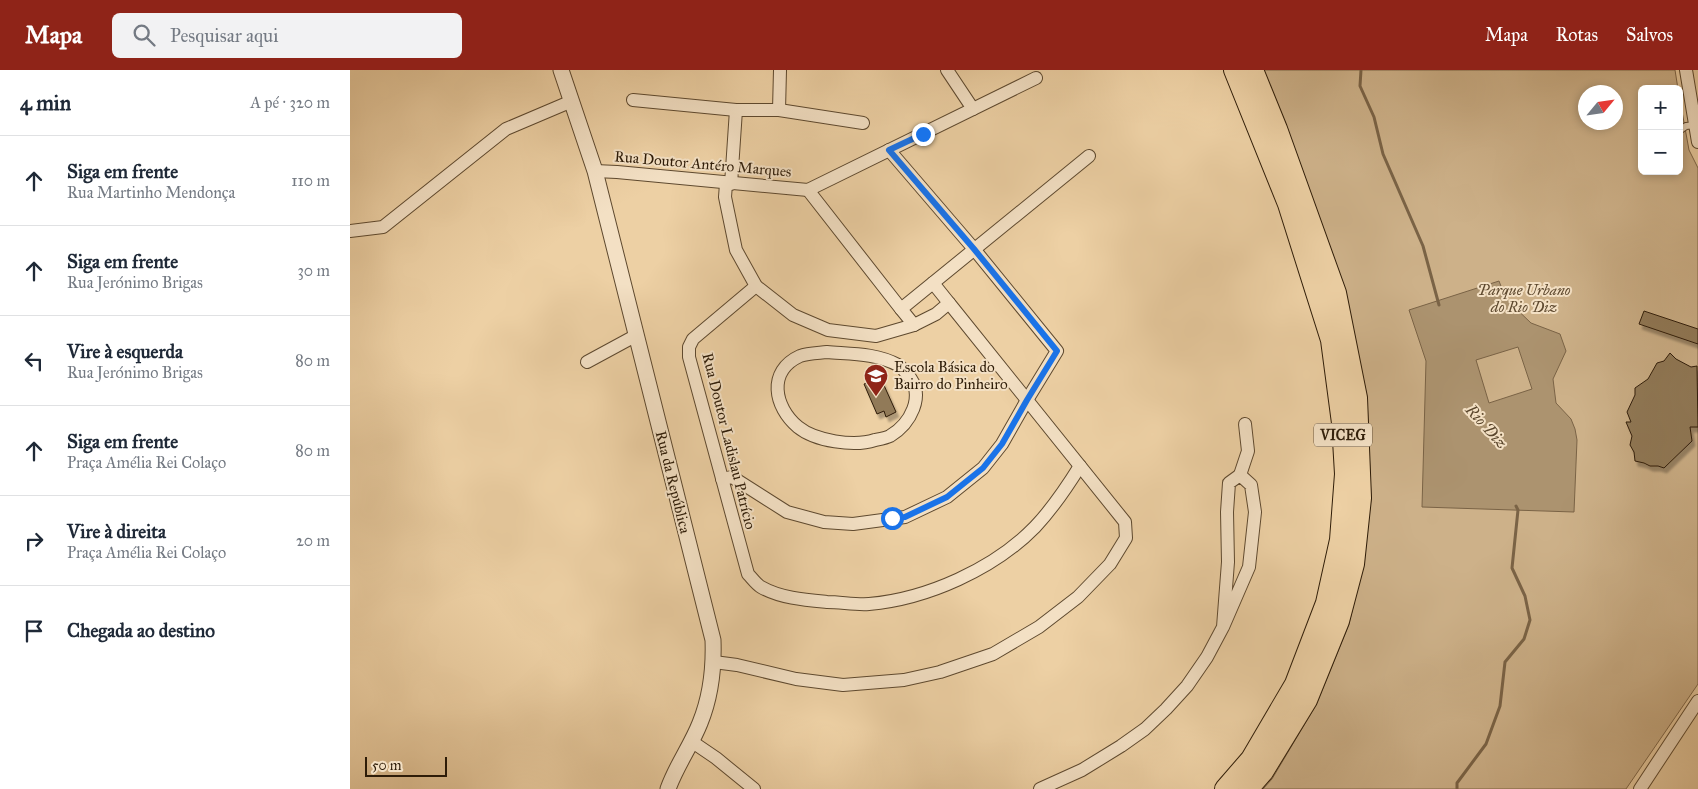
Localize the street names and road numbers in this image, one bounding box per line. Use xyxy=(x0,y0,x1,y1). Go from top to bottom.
street label: Rua Doutor Antéro Marques xyxy=(614,147,792,182)
street label: Rua Doutor Ladislau Patrício xyxy=(698,351,760,531)
road number: VICEG xyxy=(1314,424,1372,446)
street label: Rua da República xyxy=(652,429,695,536)

